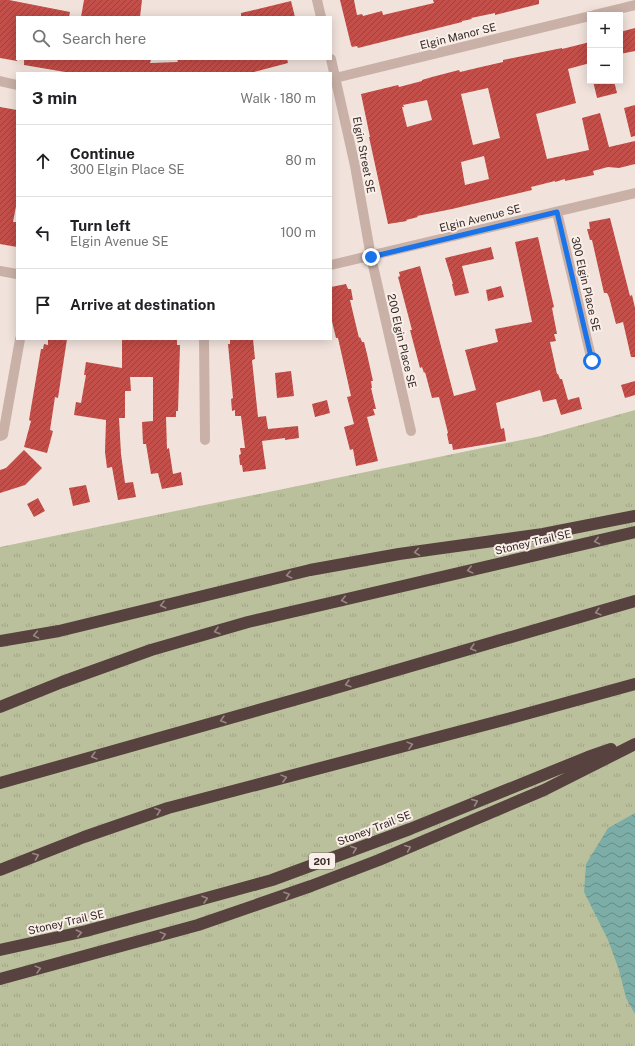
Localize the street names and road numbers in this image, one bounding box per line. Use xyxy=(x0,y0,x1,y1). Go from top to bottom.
street label: Elgin Manor SE xyxy=(419,21,498,51)
street label: Elgin Street SE xyxy=(351,116,377,194)
street label: Elgin Avenue SE xyxy=(438,202,522,234)
street label: 300 Elgin Place SE xyxy=(569,235,603,333)
street label: 200 Elgin Place SE xyxy=(385,293,419,390)
street label: Stoney Trail SE xyxy=(494,527,572,557)
street label: Stoney Trail SE xyxy=(336,808,413,848)
road number: 201 xyxy=(309,853,335,869)
street label: Stoney Trail SE xyxy=(27,907,105,937)

